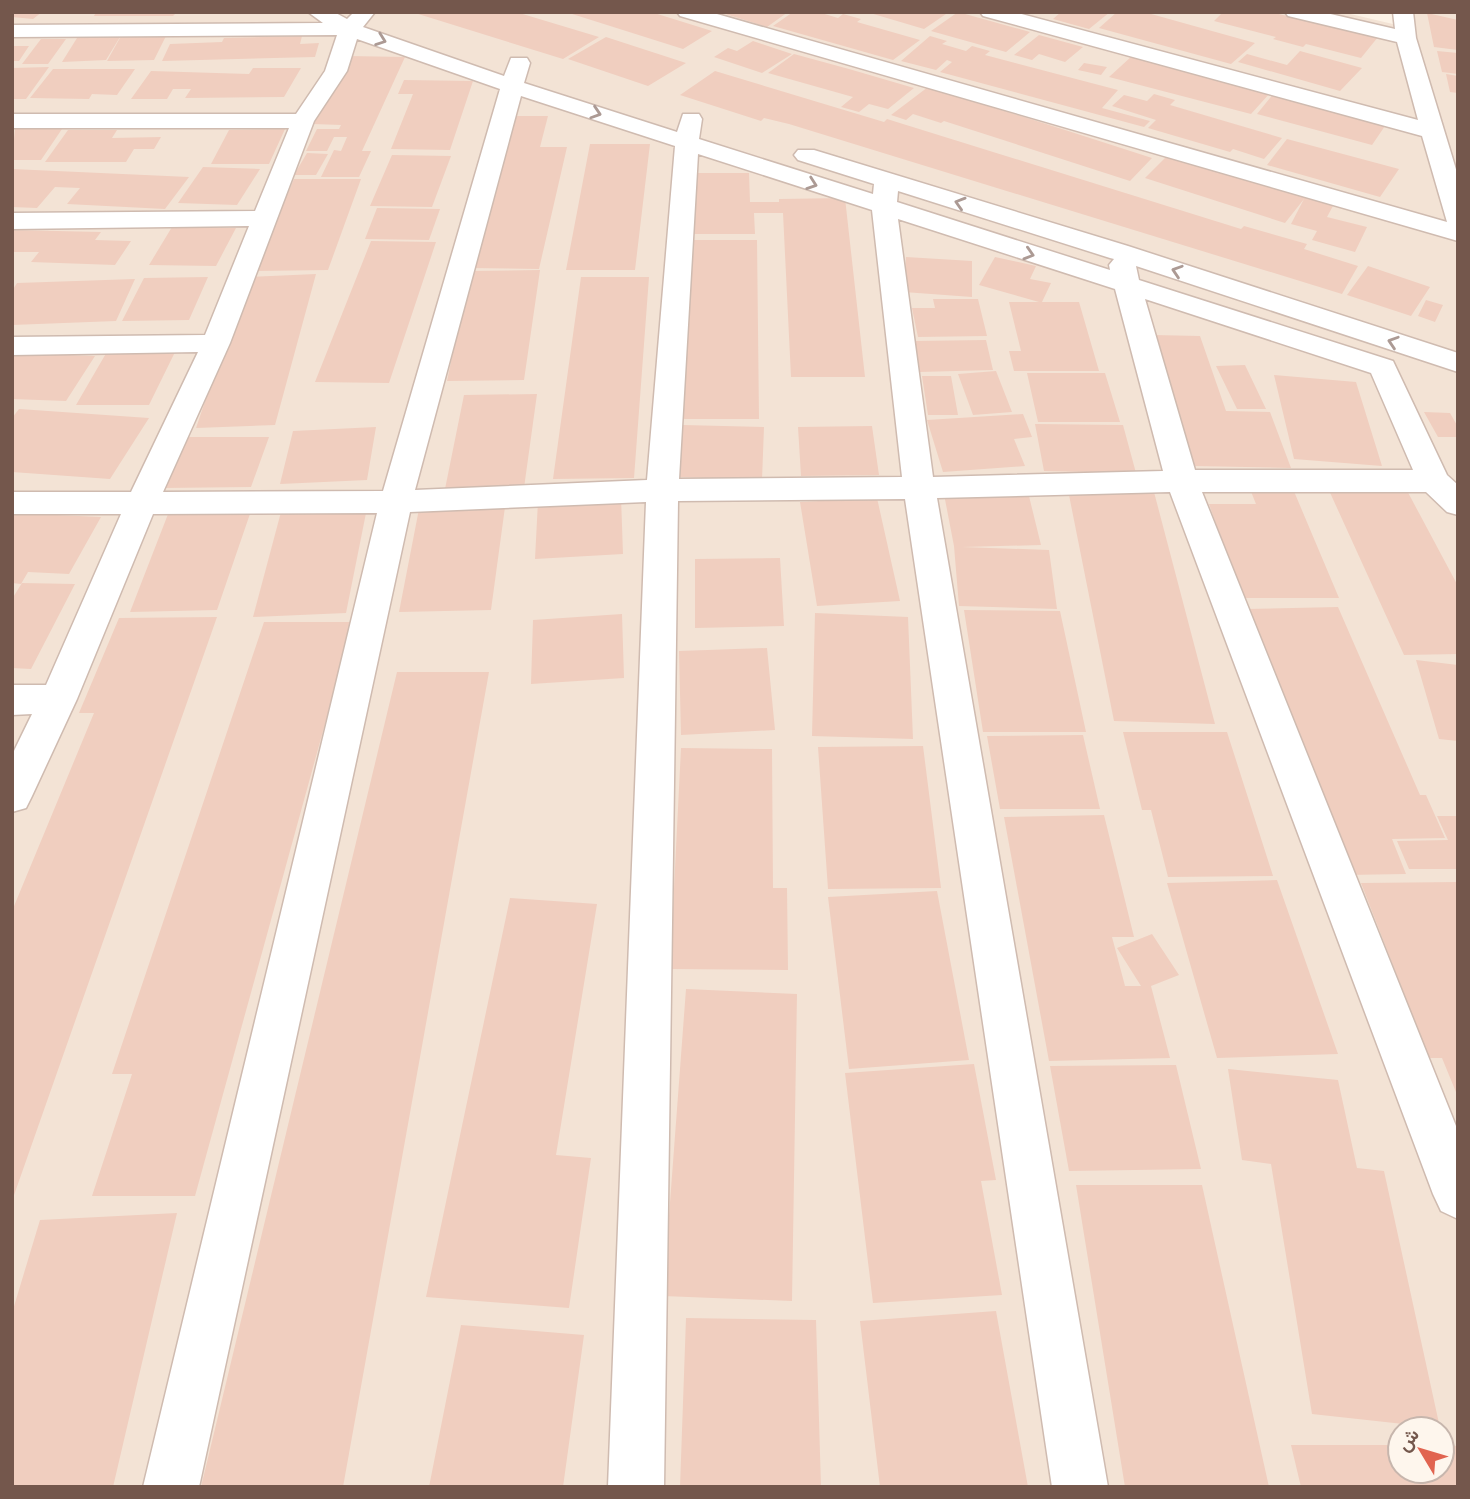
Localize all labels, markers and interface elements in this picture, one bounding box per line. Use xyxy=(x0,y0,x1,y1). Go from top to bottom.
one-way arrow xyxy=(374,31,386,45)
one-way arrow xyxy=(589,105,602,119)
one-way arrow xyxy=(806,176,818,190)
one-way arrow xyxy=(954,196,966,211)
one-way arrow xyxy=(1022,245,1034,260)
one-way arrow xyxy=(1171,265,1183,279)
one-way arrow xyxy=(1387,335,1399,350)
north arrow xyxy=(1386,1415,1456,1485)
text: ش xyxy=(1392,1424,1424,1456)

